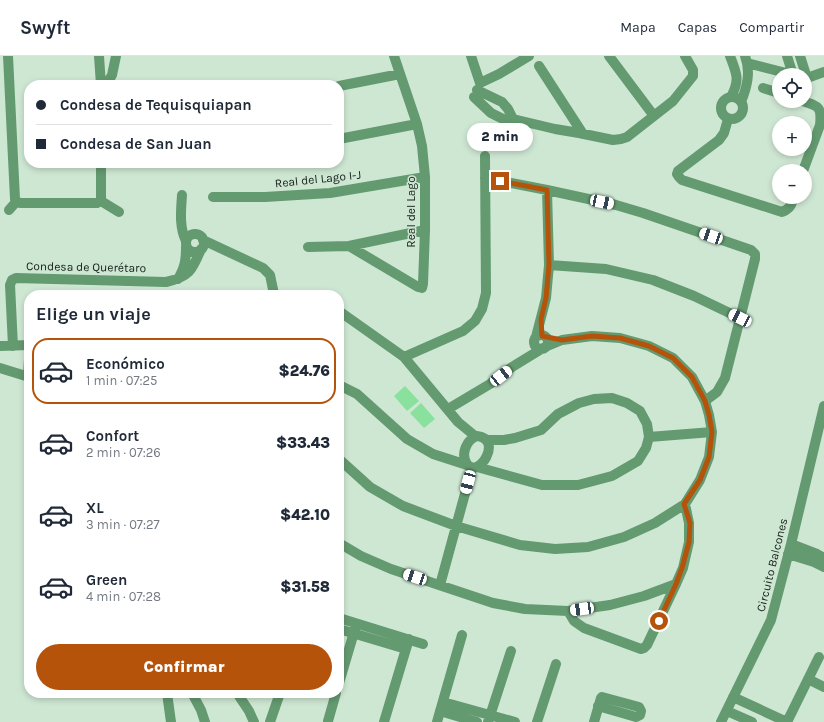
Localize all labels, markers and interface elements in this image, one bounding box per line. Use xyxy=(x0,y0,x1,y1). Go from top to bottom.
text: Swyft xyxy=(20,17,71,39)
text: Mapa xyxy=(620,19,656,36)
text: Capas xyxy=(678,19,717,36)
text: Compartir xyxy=(739,19,804,36)
map controls xyxy=(772,68,812,204)
button: locate xyxy=(772,68,812,108)
text: Condesa de Tequisquiapan xyxy=(60,96,252,114)
button: + xyxy=(772,116,812,156)
callout: 2 min xyxy=(467,123,533,151)
text: 2 min xyxy=(481,129,519,144)
text: Condesa de San Juan xyxy=(60,135,212,153)
button: − xyxy=(772,164,812,204)
street label: Real del Lago I-J xyxy=(274,168,362,190)
route end xyxy=(491,172,509,190)
street label: Real del Lago xyxy=(404,176,418,248)
car xyxy=(589,194,615,210)
car xyxy=(698,226,724,246)
street label: Condesa de Querétaro xyxy=(26,259,146,275)
text: Elige un viaje xyxy=(36,303,151,325)
car xyxy=(727,307,753,329)
icon: car xyxy=(38,353,74,389)
text: Económico xyxy=(86,355,165,373)
text: $24.76 xyxy=(278,362,330,380)
car xyxy=(488,364,514,388)
text: 1 min · 07:25 xyxy=(86,373,157,388)
icon: car xyxy=(38,425,74,461)
text: Confort xyxy=(86,427,139,445)
text: $33.43 xyxy=(276,434,330,452)
text: 2 min · 07:26 xyxy=(86,445,161,460)
car xyxy=(459,469,477,495)
icon: car xyxy=(38,497,74,533)
text: XL xyxy=(86,499,104,517)
text: $42.10 xyxy=(280,506,330,524)
text: 3 min · 07:27 xyxy=(86,517,160,532)
street label: Circuito Balcones xyxy=(754,517,790,613)
car xyxy=(402,568,428,586)
icon: car xyxy=(38,569,74,605)
text: Green xyxy=(86,571,127,589)
text: $31.58 xyxy=(280,578,330,596)
text: 4 min · 07:28 xyxy=(86,589,161,604)
car xyxy=(569,601,595,617)
route start xyxy=(650,612,668,630)
button: Confirmar xyxy=(36,644,332,690)

